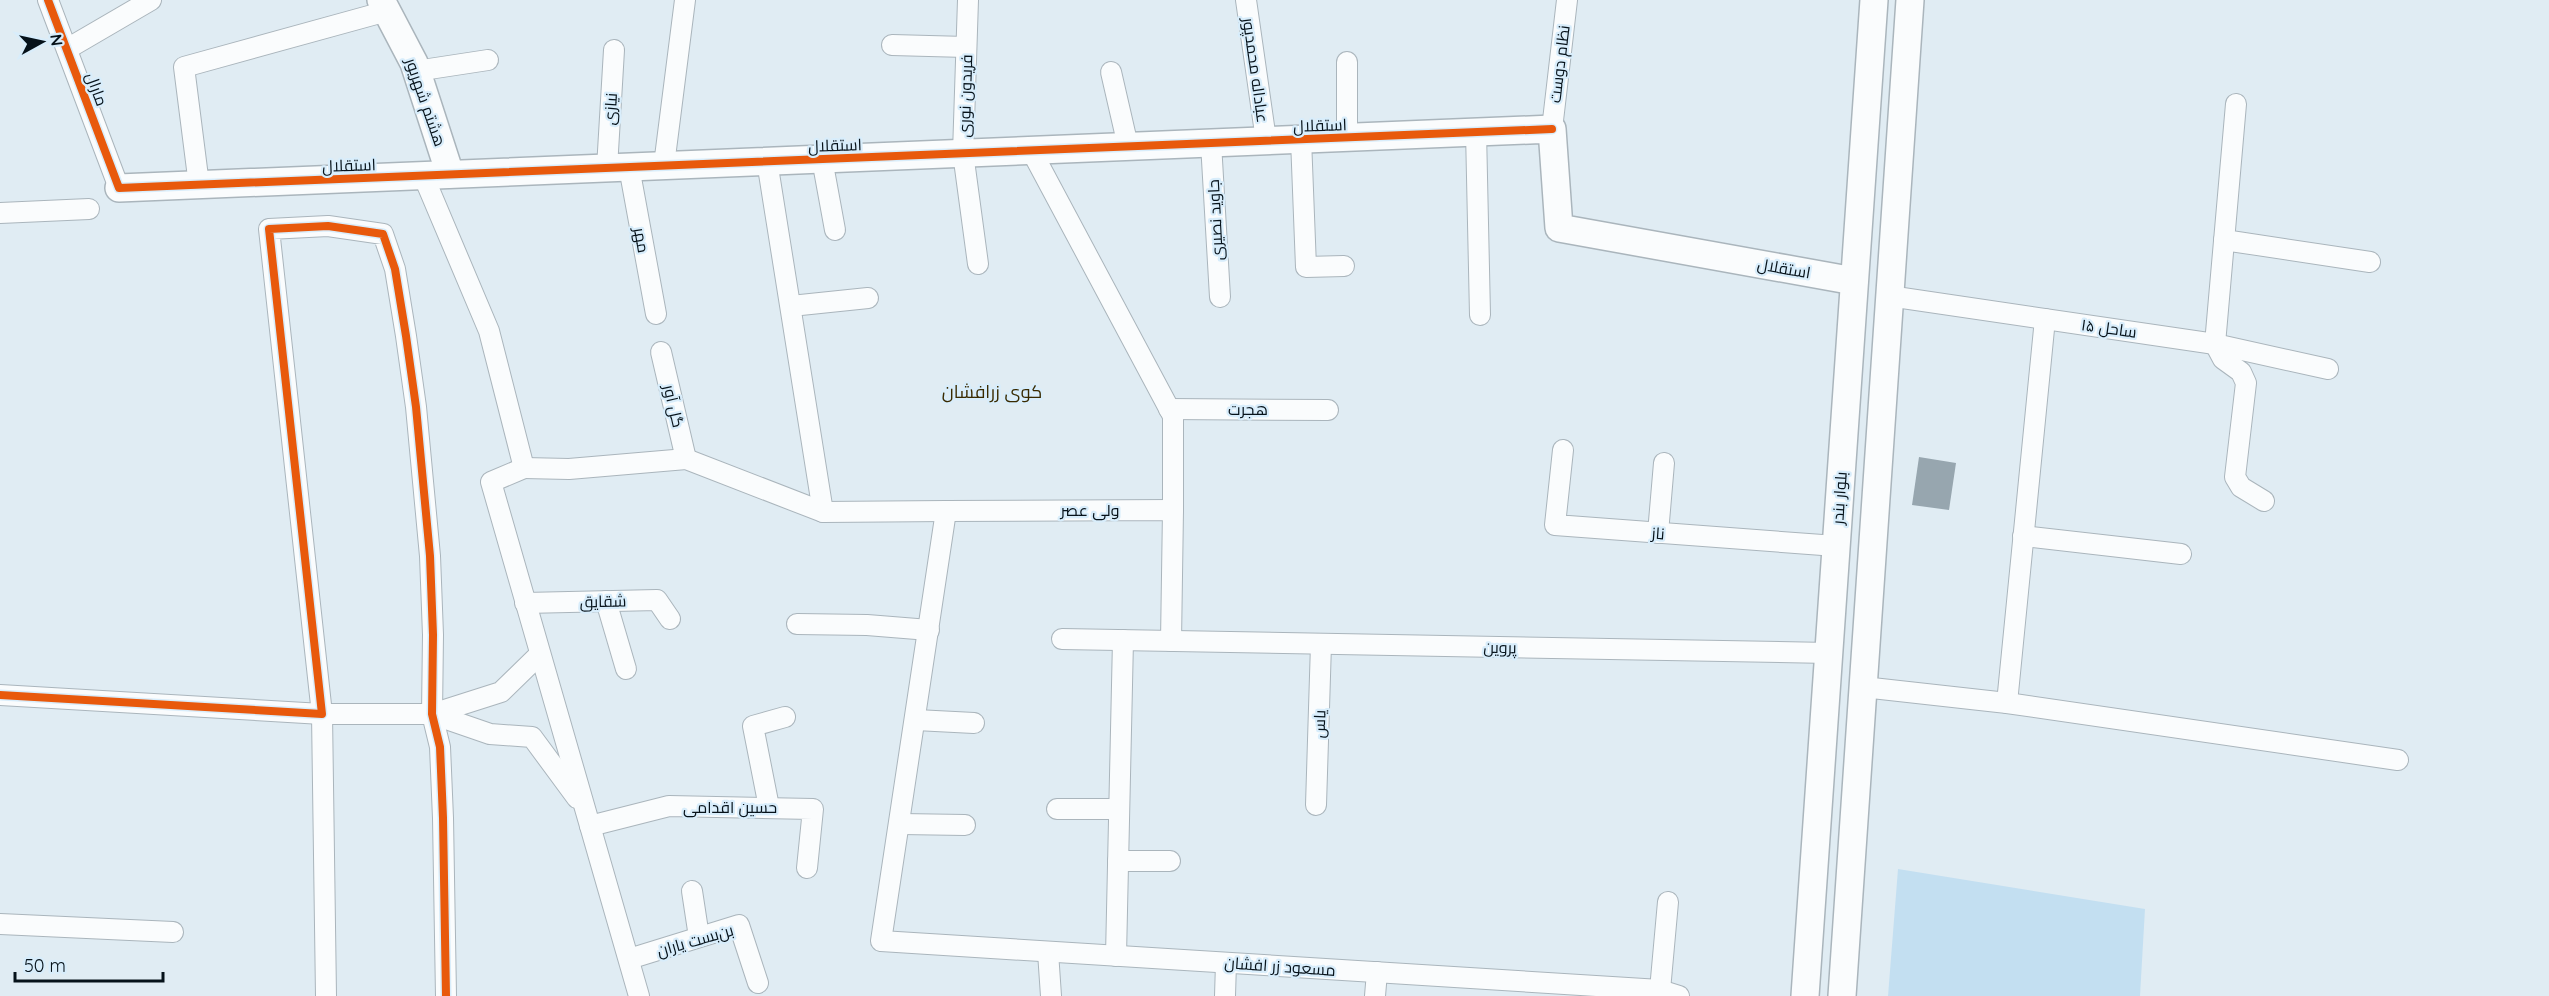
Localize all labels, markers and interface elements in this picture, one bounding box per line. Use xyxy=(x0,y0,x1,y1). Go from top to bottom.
north arrow xyxy=(12,12,72,72)
street label: عباداله محمدپور xyxy=(1237,15,1273,124)
street label: نظام دوست xyxy=(1544,24,1576,104)
text: N xyxy=(46,33,68,47)
street label: هشتم شهریور xyxy=(399,54,451,150)
street label: فریدون نوری xyxy=(954,54,977,138)
street label: مارال xyxy=(81,70,112,109)
street label: نیازی xyxy=(599,92,622,126)
street label: استقلال xyxy=(1293,114,1347,137)
street label: استقلال xyxy=(808,134,862,157)
street label: استقلال xyxy=(322,154,376,177)
street label: جاوید نصیری xyxy=(1203,179,1228,261)
street label: مهر xyxy=(629,225,654,255)
street label: استقلال xyxy=(1756,253,1812,284)
street label: ساحل ۱۵ xyxy=(2080,314,2138,343)
district label: کوی زرافشان xyxy=(942,380,1042,403)
street label: گل آور xyxy=(658,382,689,430)
street label: هجرت xyxy=(1228,399,1268,419)
street label: بلوار بندر xyxy=(1827,471,1851,526)
street label: ولی عصر xyxy=(1059,500,1120,521)
street label: ناز xyxy=(1650,522,1665,543)
street label: شقایق xyxy=(579,591,627,612)
street label: پروین xyxy=(1483,637,1518,659)
street label: یاس xyxy=(1309,709,1331,739)
street label: حسین اقدامی xyxy=(683,797,777,818)
street label: بن‌بست یاران xyxy=(654,919,736,961)
scale bar xyxy=(15,945,164,983)
street label: مسعود زر افشان xyxy=(1224,952,1336,981)
text: 50 m xyxy=(24,954,66,977)

